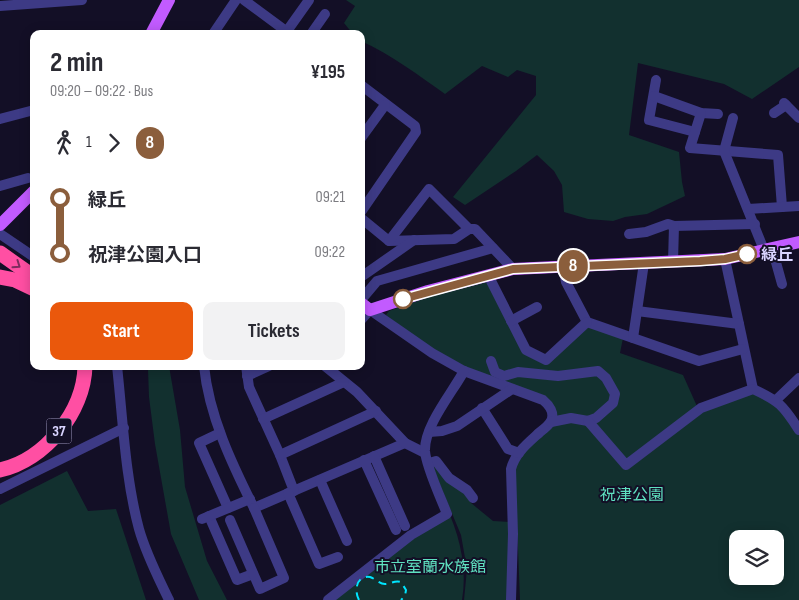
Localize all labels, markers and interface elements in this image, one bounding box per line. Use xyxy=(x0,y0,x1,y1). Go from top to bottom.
text: 2 min xyxy=(50,46,103,79)
text: ¥195 xyxy=(310,61,345,84)
text: 09:20 – 09:22 · Bus xyxy=(50,82,153,101)
icon: walk xyxy=(50,129,78,157)
icon: forward xyxy=(100,129,128,157)
text: 8 xyxy=(146,132,154,153)
text: 1 xyxy=(86,133,92,152)
text: 09:21 xyxy=(316,188,345,207)
text: 緑丘 xyxy=(88,189,126,212)
text: 09:22 xyxy=(315,243,345,262)
text: 祝津公園入口 xyxy=(88,244,202,267)
marker: 緑丘 xyxy=(737,244,757,264)
place label: 緑丘 xyxy=(761,246,793,265)
line badge: 8 xyxy=(557,250,589,282)
text: 8 xyxy=(569,255,577,276)
one-way arrow xyxy=(11,259,21,268)
unlabelled marker xyxy=(393,289,413,309)
button: Start xyxy=(50,302,193,360)
button: Tickets xyxy=(203,302,345,360)
road number: 37 xyxy=(46,418,72,444)
park label: 祝津公園 xyxy=(600,486,664,505)
map controls xyxy=(729,530,784,585)
button: layers xyxy=(729,530,784,585)
park label: 市立室蘭水族館 xyxy=(374,558,486,577)

